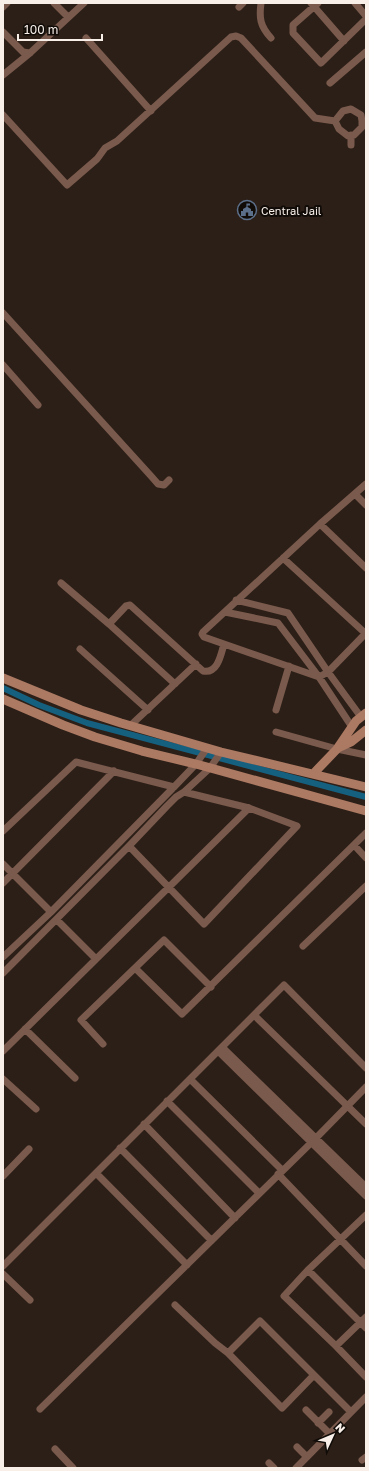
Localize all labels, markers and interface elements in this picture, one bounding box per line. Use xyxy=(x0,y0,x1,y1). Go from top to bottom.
scale bar xyxy=(18,16,102,42)
text: 100 m xyxy=(24,22,58,37)
public building icon: Central Jail xyxy=(236,199,258,221)
place label: Central Jail xyxy=(261,204,322,217)
north arrow xyxy=(313,1415,353,1455)
text: N xyxy=(333,1420,348,1435)

